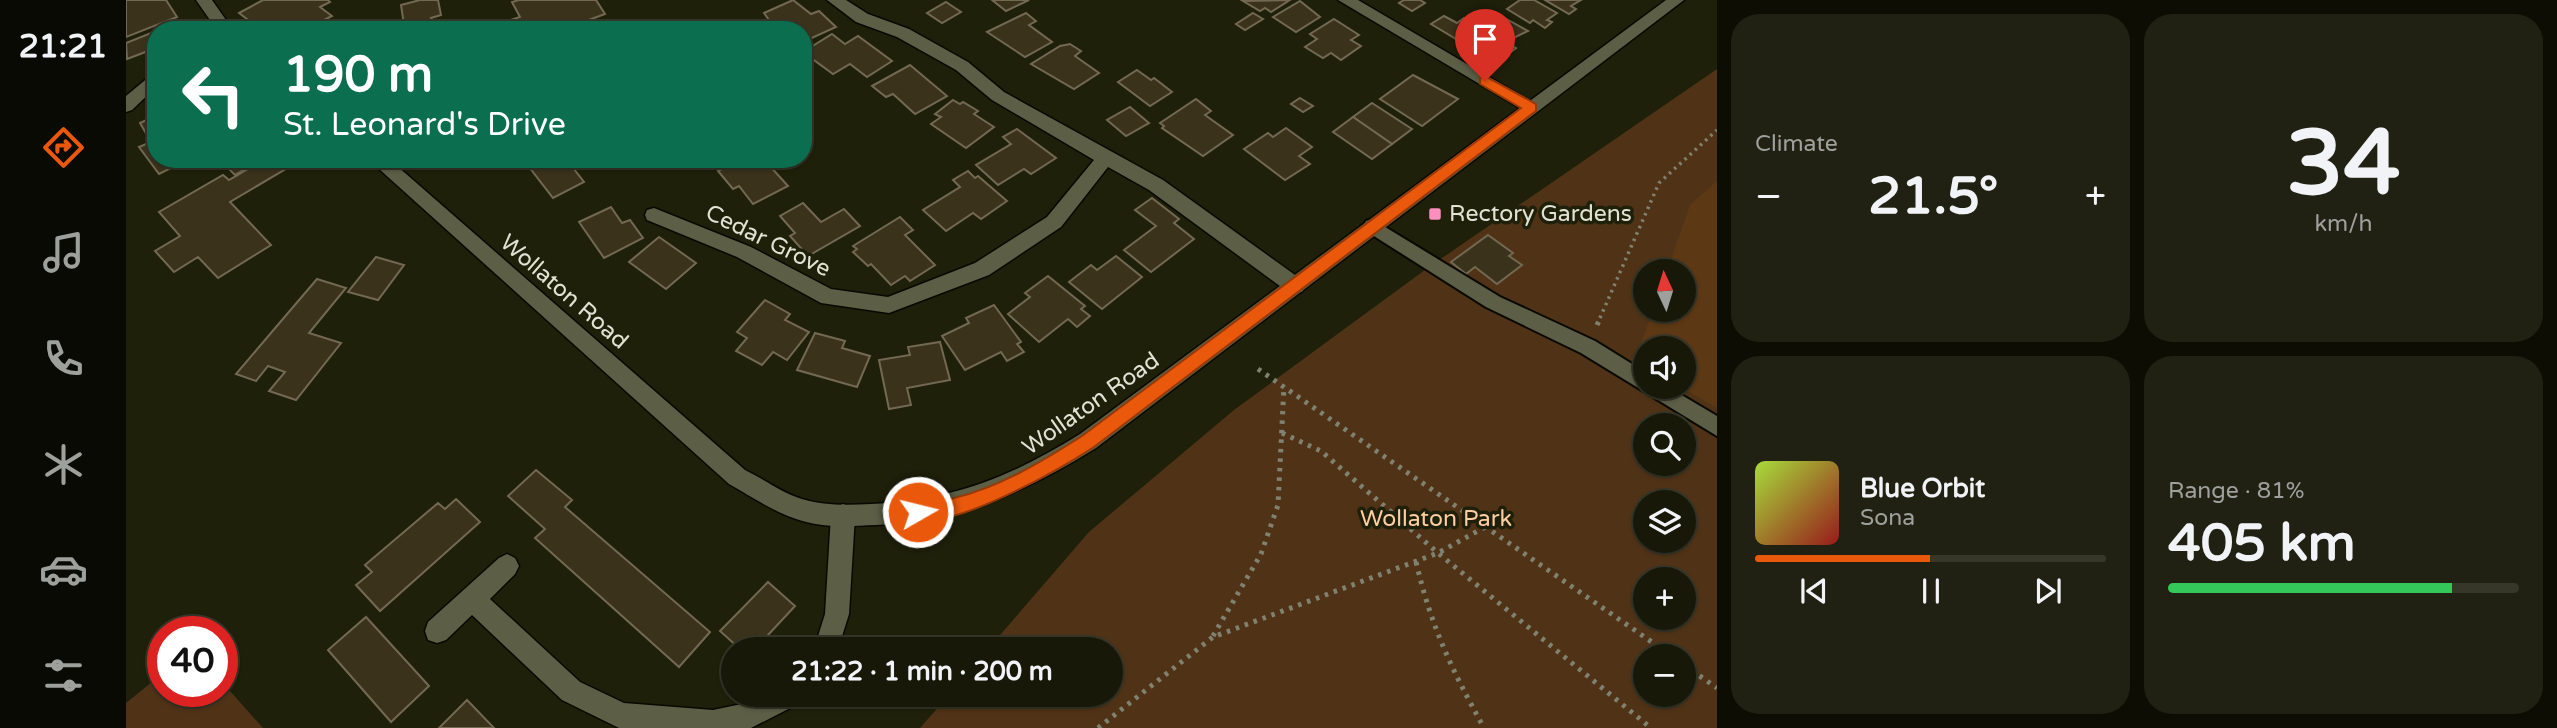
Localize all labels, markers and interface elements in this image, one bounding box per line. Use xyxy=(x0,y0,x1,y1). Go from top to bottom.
pin xyxy=(1455,9,1515,81)
icon: arrive xyxy=(1466,20,1504,58)
text: 21:21 xyxy=(19,28,107,66)
text: 190 m xyxy=(283,46,433,105)
icon: left xyxy=(168,49,259,140)
text: St. Leonard's Drive xyxy=(283,106,566,144)
text: 34 xyxy=(2286,109,2401,219)
icon: directions xyxy=(39,123,88,172)
text: Climate xyxy=(1755,130,1838,158)
text: 21.5° xyxy=(1868,165,1998,228)
text: − xyxy=(1755,174,1782,220)
text: + xyxy=(2085,174,2106,220)
street label: Cedar Grove xyxy=(701,199,835,283)
place label: Rectory Gardens xyxy=(1449,200,1632,228)
marker: Rectory Gardens xyxy=(1427,206,1443,222)
text: km/h xyxy=(2315,210,2372,238)
icon: music xyxy=(39,228,88,277)
street label: Wollaton Road xyxy=(494,229,634,355)
north arrow xyxy=(1633,259,1696,322)
map controls xyxy=(1633,259,1696,707)
icon: phone xyxy=(39,334,88,383)
button: sound xyxy=(1633,336,1696,399)
street label: Wollaton Road xyxy=(1017,346,1165,462)
button: search xyxy=(1633,413,1696,476)
icon: climate xyxy=(39,440,88,489)
text: Blue Orbit xyxy=(1860,473,1985,504)
position arrow xyxy=(881,475,955,549)
text: Range · 81% xyxy=(2168,477,2304,505)
button: layers xyxy=(1633,490,1696,553)
text: Sona xyxy=(1860,504,1915,532)
park label: Wollaton Park xyxy=(1360,505,1512,533)
text: 405 km xyxy=(2168,512,2356,575)
icon: car xyxy=(39,545,88,594)
button: + xyxy=(1633,567,1696,630)
icon: previous xyxy=(1795,572,1833,610)
icon: pause xyxy=(1912,572,1950,610)
icon: next xyxy=(2029,572,2067,610)
speed limit sign: 40 xyxy=(147,616,238,707)
button: − xyxy=(1633,644,1696,707)
icon: filters xyxy=(39,651,88,700)
text: 21:22 · 1 min · 200 m xyxy=(791,656,1053,687)

